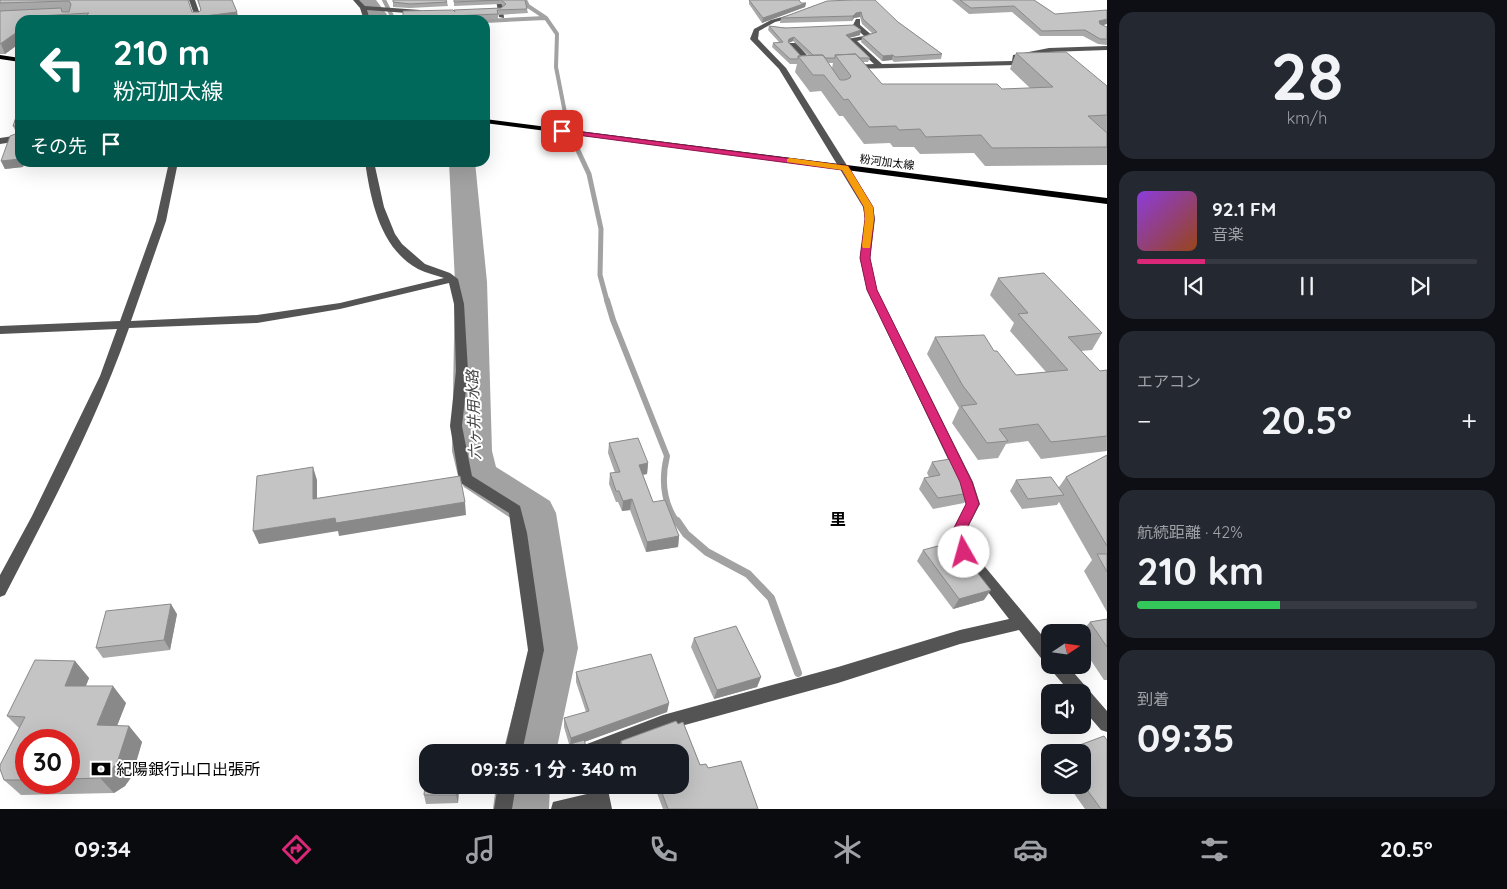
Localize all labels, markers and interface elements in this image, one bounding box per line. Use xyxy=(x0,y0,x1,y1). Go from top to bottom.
text: 210 m xyxy=(113,30,210,74)
icon: left xyxy=(30,35,95,100)
text: 28 xyxy=(1271,35,1343,116)
text: 粉河加太線 xyxy=(113,77,223,105)
text: km/h xyxy=(1287,108,1327,128)
pin xyxy=(541,110,583,152)
icon: arrive xyxy=(548,117,576,145)
icon: arrive xyxy=(97,130,125,158)
text: その先 xyxy=(30,134,87,158)
street label: 粉河加太線 xyxy=(859,152,915,172)
text: 92.1 FM xyxy=(1212,197,1276,221)
text: 音楽 xyxy=(1212,224,1244,244)
icon: previous xyxy=(1180,272,1208,300)
icon: pause xyxy=(1293,272,1321,300)
icon: next xyxy=(1406,272,1434,300)
water label: 六ヶ井用水路 xyxy=(462,368,485,460)
text: エアコン xyxy=(1137,371,1201,391)
text: 20.5° xyxy=(1261,396,1352,444)
text: − xyxy=(1137,403,1152,438)
text: + xyxy=(1461,403,1477,438)
district label: 里 xyxy=(830,509,846,529)
text: 航続距離 · 42% xyxy=(1137,522,1243,542)
position arrow xyxy=(937,525,989,577)
text: 210 km xyxy=(1137,547,1264,595)
north arrow xyxy=(1041,624,1091,674)
map controls xyxy=(1041,624,1091,794)
button: sound xyxy=(1041,684,1091,734)
text: 到着 xyxy=(1137,689,1169,709)
text: 09:35 xyxy=(1137,714,1235,762)
speed limit sign: 30 xyxy=(15,729,80,794)
button: layers xyxy=(1041,744,1091,794)
text: 09:35 · 1 分 · 340 m xyxy=(471,757,637,781)
bank icon: 紀陽銀行山口出張所 xyxy=(90,758,112,780)
place label: 紀陽銀行山口出張所 xyxy=(116,759,260,779)
icon: directions xyxy=(279,832,314,867)
icon: music xyxy=(463,832,498,867)
icon: phone xyxy=(646,832,681,867)
icon: climate xyxy=(830,832,865,867)
icon: car xyxy=(1013,832,1048,867)
icon: filters xyxy=(1197,832,1232,867)
text: 09:34 xyxy=(74,835,131,863)
text: 20.5° xyxy=(1380,835,1433,863)

